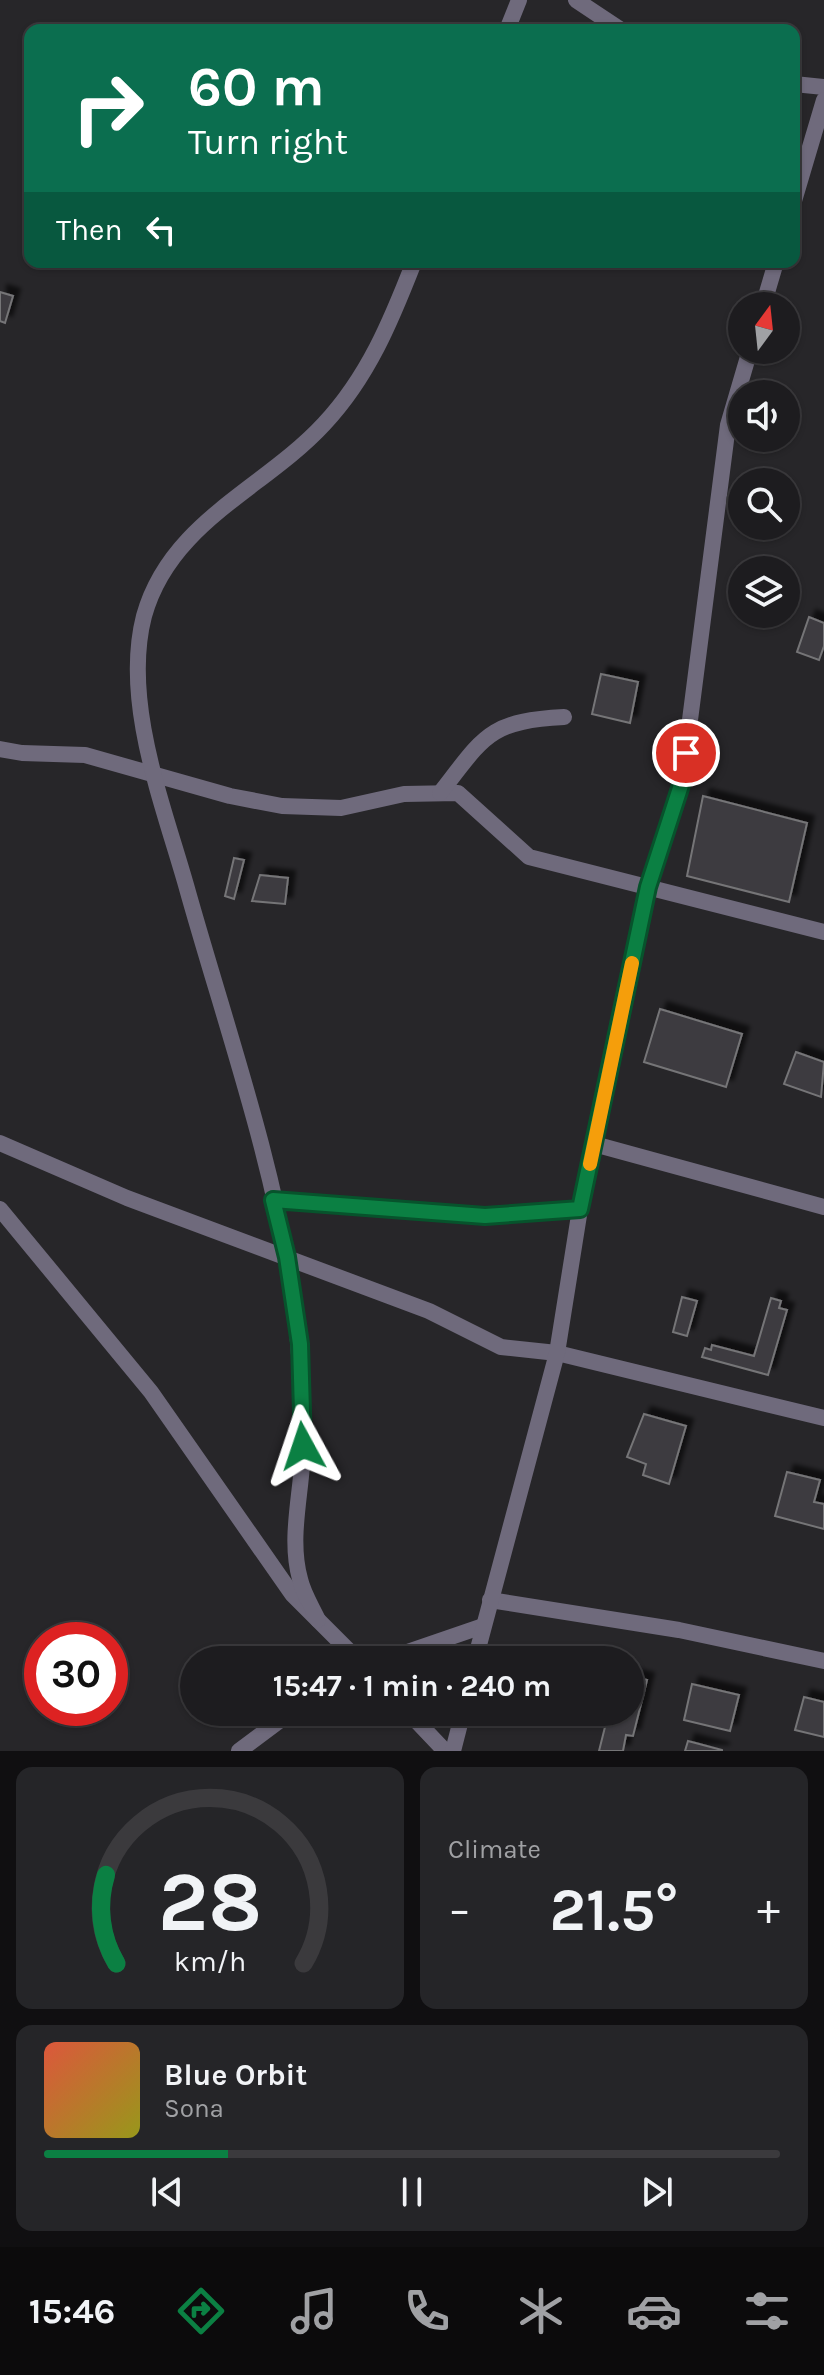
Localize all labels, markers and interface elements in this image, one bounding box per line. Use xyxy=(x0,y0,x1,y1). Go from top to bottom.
text: 60 m xyxy=(188,54,325,119)
icon: right xyxy=(56,56,160,160)
text: Turn right xyxy=(188,121,348,163)
icon: left xyxy=(139,208,183,252)
text: Then xyxy=(56,212,123,248)
north arrow xyxy=(728,292,800,364)
map controls xyxy=(728,292,800,628)
button: sound xyxy=(728,380,800,452)
button: search xyxy=(728,468,800,540)
button: layers xyxy=(728,556,800,628)
pin xyxy=(652,719,720,787)
icon: arrive xyxy=(664,731,708,775)
position arrow xyxy=(261,1404,345,1488)
speed limit sign: 30 xyxy=(24,1622,128,1726)
text: 15:47 · 1 min · 240 m xyxy=(273,1668,551,1704)
text: Climate xyxy=(448,1834,541,1865)
text: 28 xyxy=(158,1854,262,1951)
text: 21.5° xyxy=(550,1875,678,1945)
text: − xyxy=(448,1884,471,1935)
text: + xyxy=(757,1884,780,1935)
text: km/h xyxy=(174,1945,246,1978)
text: Blue Orbit xyxy=(164,2057,307,2093)
text: Sona xyxy=(164,2093,224,2124)
icon: previous xyxy=(145,2170,189,2214)
icon: pause xyxy=(390,2170,434,2214)
icon: next xyxy=(635,2170,679,2214)
icon: directions xyxy=(173,2283,229,2339)
icon: music xyxy=(286,2283,342,2339)
icon: phone xyxy=(399,2283,455,2339)
icon: climate xyxy=(513,2283,569,2339)
icon: car xyxy=(626,2283,682,2339)
icon: filters xyxy=(739,2283,795,2339)
text: 15:46 xyxy=(29,2290,115,2332)

